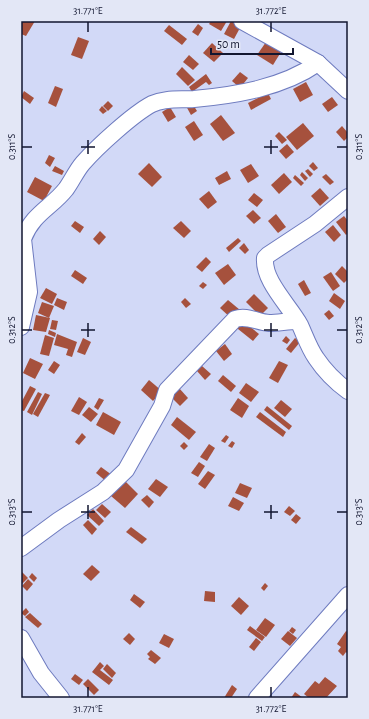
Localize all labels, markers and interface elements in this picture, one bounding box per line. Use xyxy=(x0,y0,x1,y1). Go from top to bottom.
text: 31.771°E xyxy=(73,6,103,16)
text: 31.772°E xyxy=(256,6,286,16)
scale bar xyxy=(211,30,293,56)
text: 50 m xyxy=(217,38,240,50)
text: 0.311°S xyxy=(7,134,17,160)
text: 0.311°S xyxy=(354,134,364,160)
text: 0.312°S xyxy=(7,316,17,344)
text: 0.312°S xyxy=(354,316,364,344)
text: 0.313°S xyxy=(7,498,17,525)
text: 0.313°S xyxy=(354,498,364,525)
text: 31.771°E xyxy=(73,704,103,714)
text: 31.772°E xyxy=(256,704,286,714)

